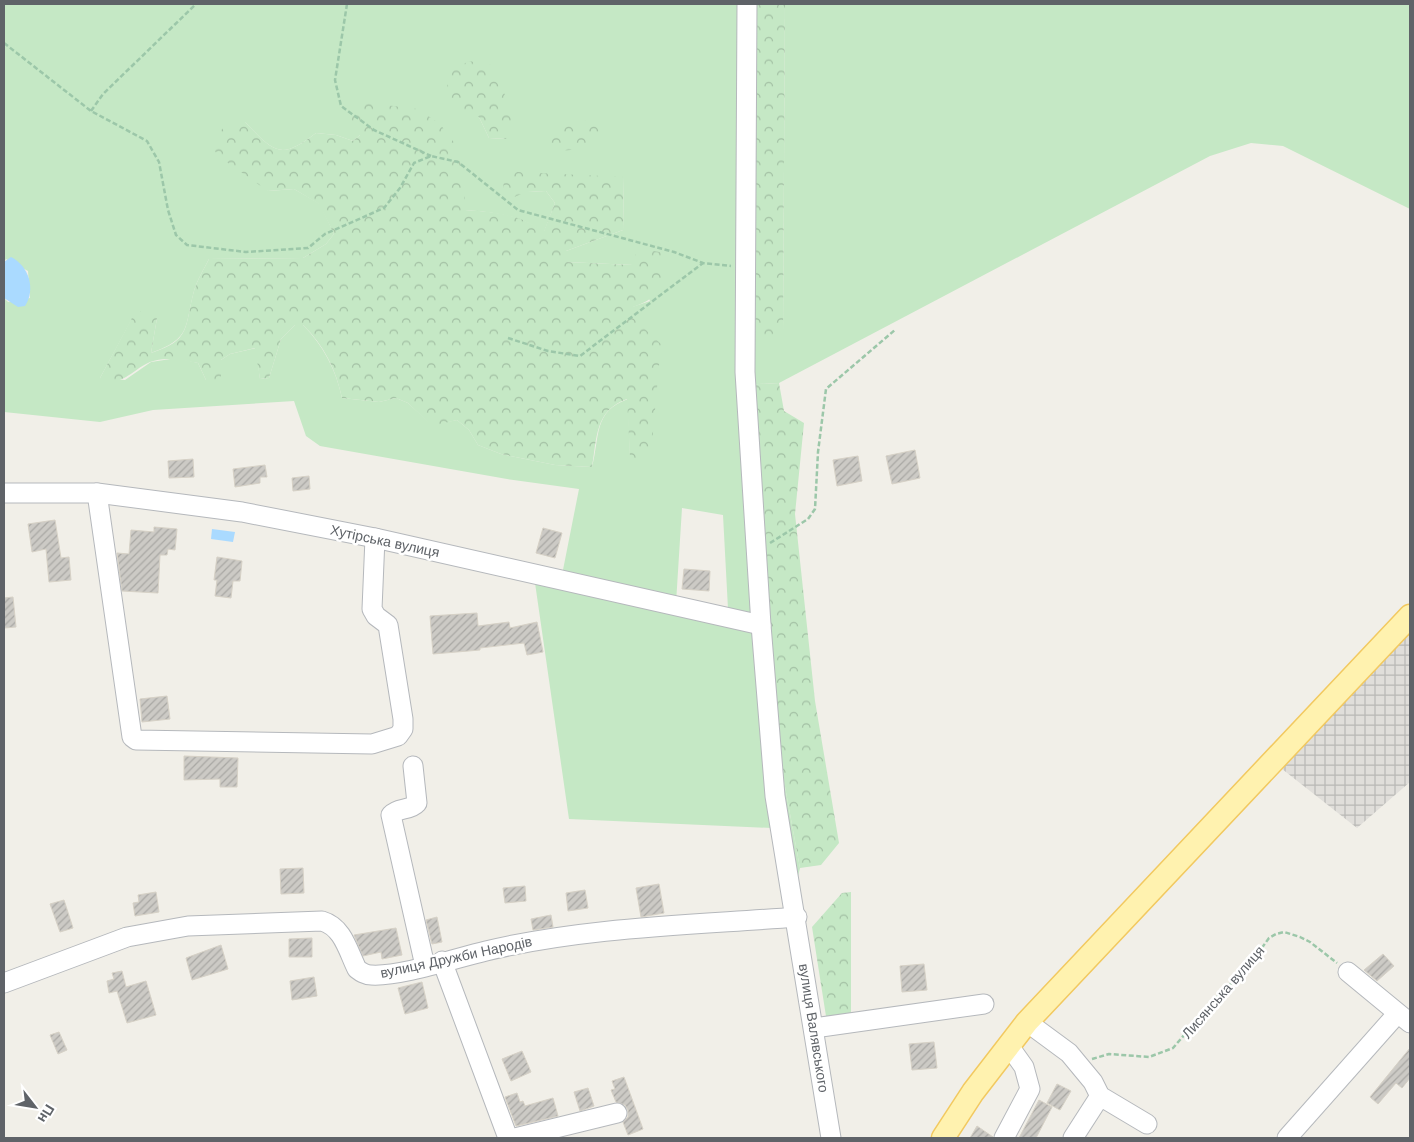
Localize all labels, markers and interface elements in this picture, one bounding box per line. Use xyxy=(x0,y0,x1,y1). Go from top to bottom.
street label: Хутірська вулиця xyxy=(329,522,441,560)
street label: вулиця Дружби Народів xyxy=(379,933,533,981)
street label: Лисянська вулиця xyxy=(1179,943,1267,1041)
street label: вулиця Валявського xyxy=(796,962,832,1094)
north arrow xyxy=(10,1082,60,1132)
text: Пн xyxy=(35,1102,58,1126)

